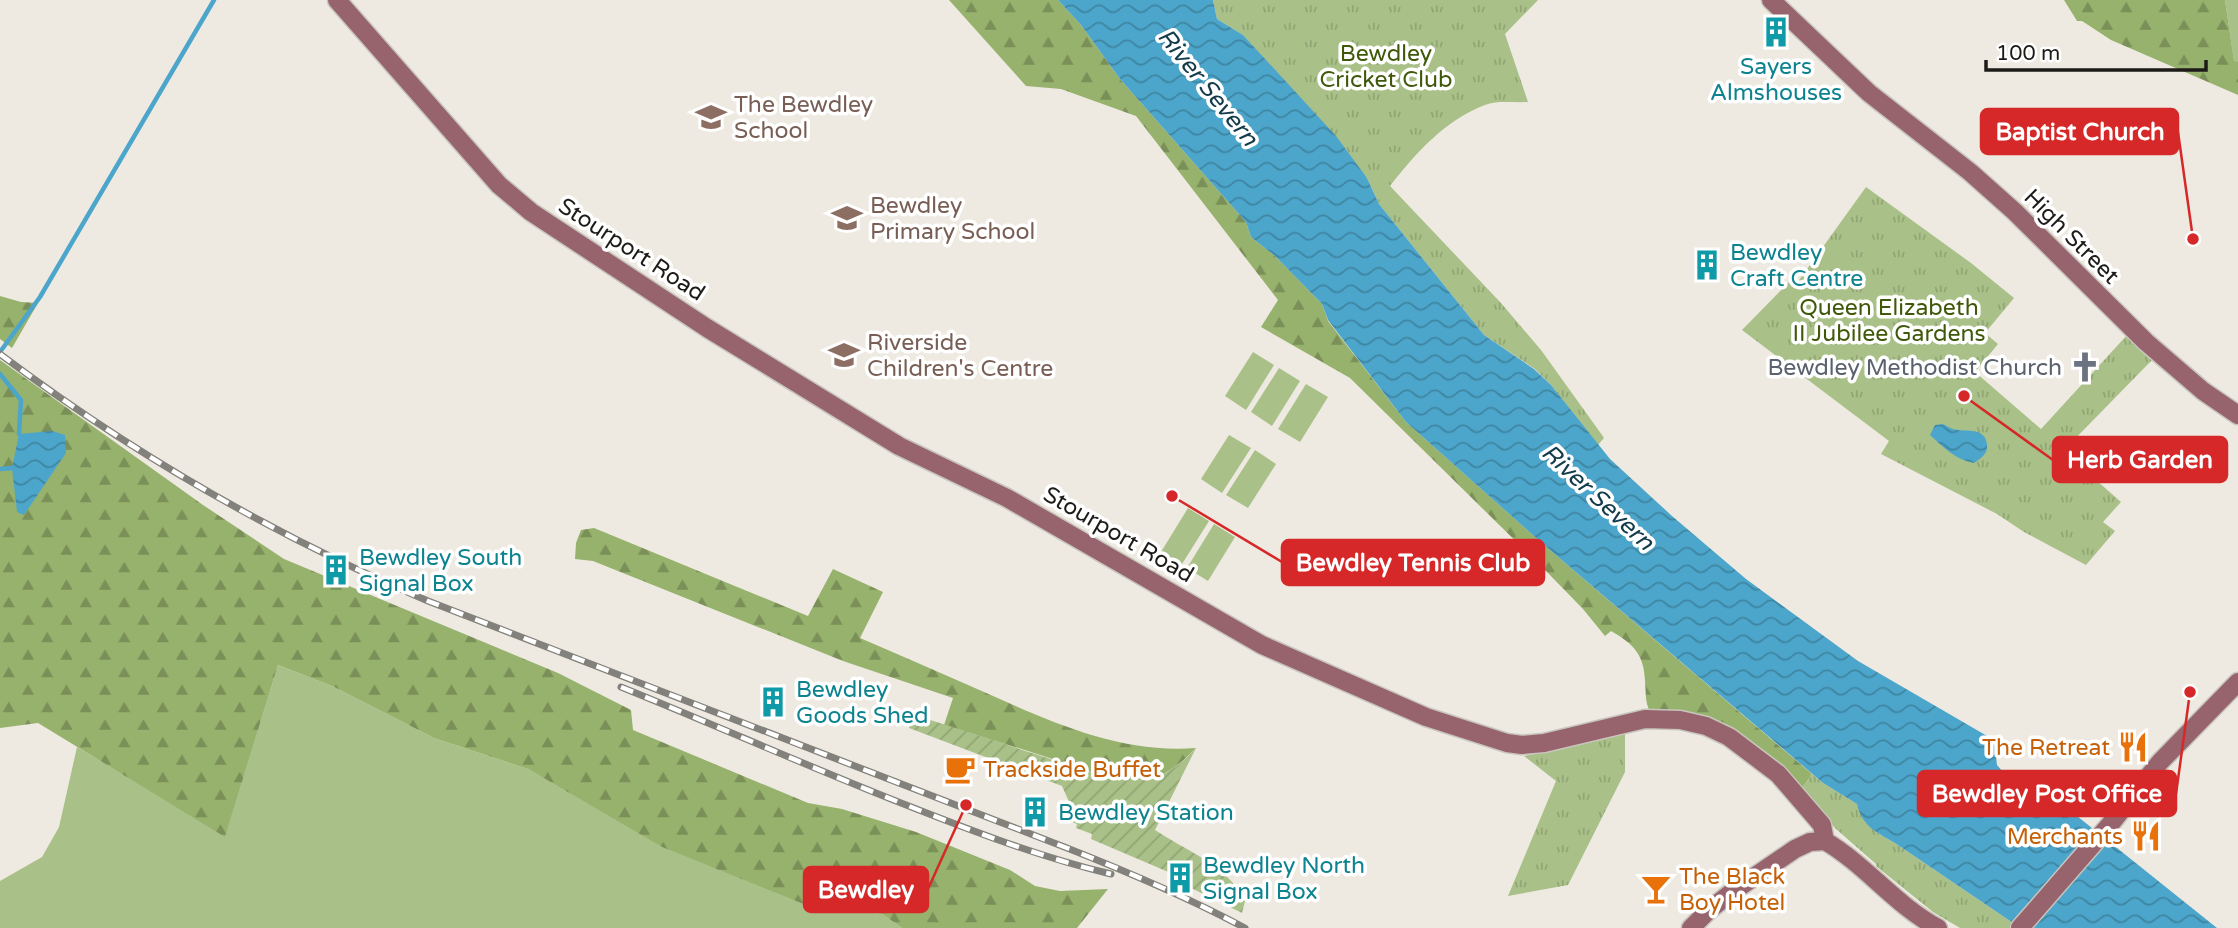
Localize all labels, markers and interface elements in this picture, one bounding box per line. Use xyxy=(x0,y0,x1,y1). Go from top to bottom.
building icon: Sayers Almshouses xyxy=(1759,15,1793,49)
water label: River Severn xyxy=(1151,23,1265,153)
scale bar xyxy=(1986,28,2206,72)
park label: Bewdley Cricket Club xyxy=(1320,40,1452,94)
text: 100 m xyxy=(1996,41,2060,66)
place label: Sayers Almshouses xyxy=(1710,53,1842,107)
place label: The Bewdley School xyxy=(734,91,873,145)
school or university icon: The Bewdley School xyxy=(694,100,728,134)
callout: Baptist Church xyxy=(1981,109,2178,154)
text: Baptist Church xyxy=(1995,118,2165,147)
street label: High Street xyxy=(2018,183,2125,290)
street label: Stourport Road xyxy=(553,192,710,308)
place label: Bewdley Primary School xyxy=(870,192,1035,246)
school or university icon: Bewdley Primary School xyxy=(830,201,864,235)
place label: Bewdley Craft Centre xyxy=(1730,239,1863,293)
building icon: Bewdley Craft Centre xyxy=(1690,248,1724,282)
park label: Queen Elizabeth II Jubilee Gardens xyxy=(1792,294,1986,348)
place label: Riverside Children's Centre xyxy=(867,329,1053,383)
school or university icon: Riverside Children's Centre xyxy=(827,338,861,372)
church icon: Bewdley Methodist Church xyxy=(2068,350,2102,384)
place label: Bewdley Methodist Church xyxy=(1767,354,2062,382)
callout: Herb Garden xyxy=(2053,437,2227,482)
water label: River Severn xyxy=(1536,438,1661,558)
text: Herb Garden xyxy=(2067,446,2213,475)
street label: Stourport Road xyxy=(1038,480,1199,589)
callout: Bewdley Tennis Club xyxy=(1282,540,1544,585)
place label: Bewdley South Signal Box xyxy=(359,544,522,598)
text: Bewdley Tennis Club xyxy=(1296,549,1530,578)
building icon: Bewdley South Signal Box xyxy=(319,553,353,587)
place label: Bewdley Goods Shed xyxy=(796,676,928,730)
building icon: Bewdley Goods Shed xyxy=(756,685,790,719)
restaurant icon: The Retreat xyxy=(2116,730,2150,764)
place label: The Retreat xyxy=(1982,734,2110,762)
cafe icon: Trackside Buffet xyxy=(943,752,977,786)
place label: Trackside Buffet xyxy=(983,756,1161,784)
callout: Bewdley Post Office xyxy=(1918,771,2176,816)
text: Bewdley Post Office xyxy=(1932,780,2163,809)
building icon: Bewdley Station xyxy=(1018,795,1052,829)
place label: Bewdley Station xyxy=(1058,799,1234,827)
restaurant icon: Merchants xyxy=(2129,819,2163,853)
place label: Merchants xyxy=(2007,823,2123,851)
place label: Bewdley North Signal Box xyxy=(1203,852,1365,906)
building icon: Bewdley North Signal Box xyxy=(1163,861,1197,895)
place label: The Black Boy Hotel xyxy=(1679,863,1785,917)
callout: Bewdley xyxy=(804,867,928,912)
bar icon: The Black Boy Hotel xyxy=(1639,872,1673,906)
text: Bewdley xyxy=(818,876,914,905)

